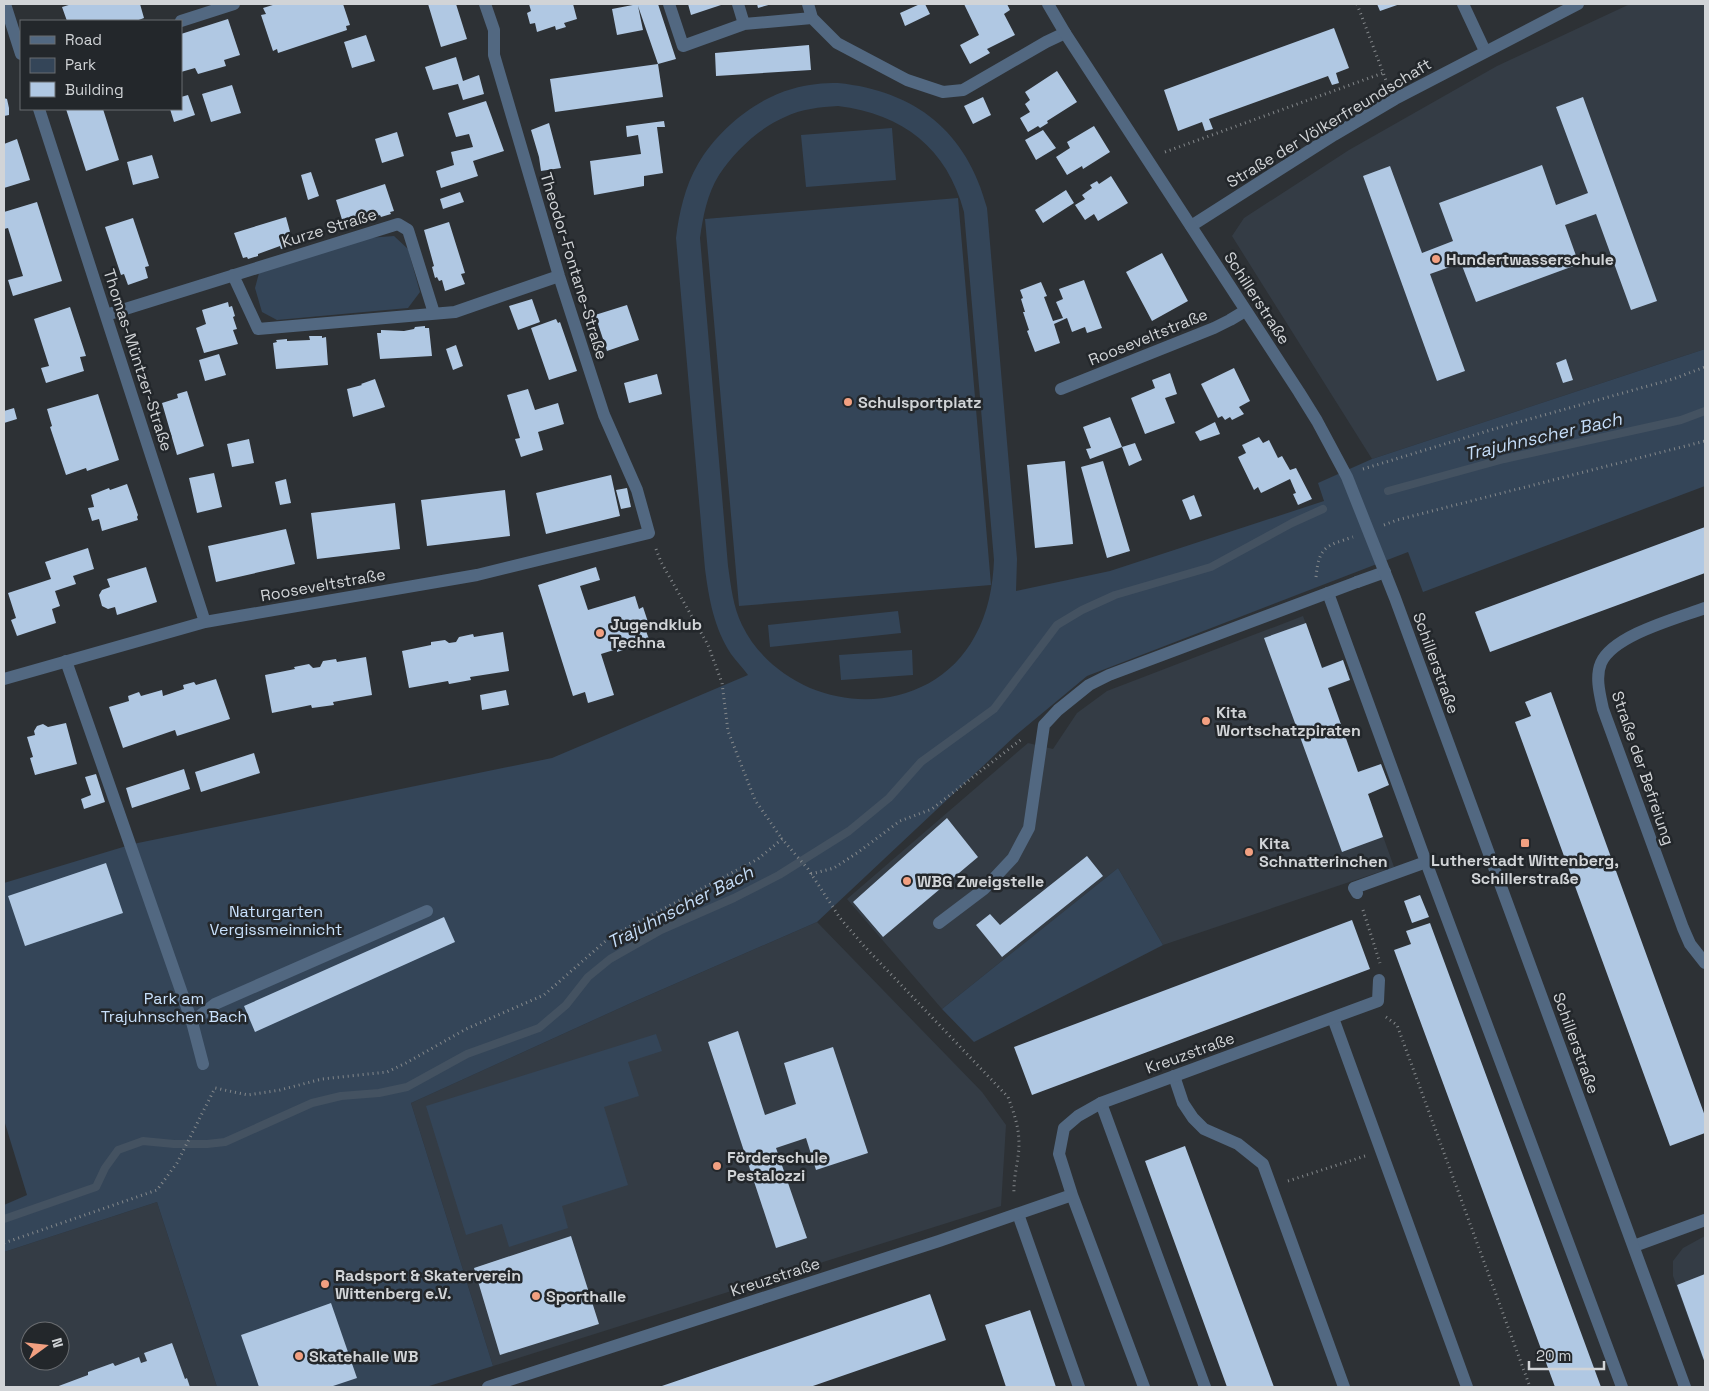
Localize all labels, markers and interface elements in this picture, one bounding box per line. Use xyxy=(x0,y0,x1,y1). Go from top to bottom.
legend xyxy=(20,20,182,110)
text: Road xyxy=(65,30,102,49)
street label: Straße der Völkerfreundschaft xyxy=(1223,53,1435,193)
text: Park xyxy=(65,55,96,74)
text: Building xyxy=(65,80,124,99)
street label: Theodor-Fontane-Straße xyxy=(536,170,612,362)
street label: Kurze Straße xyxy=(279,204,379,252)
street label: Schillerstraße xyxy=(1219,248,1295,348)
place label: Hundertwasserschule xyxy=(1446,249,1614,270)
marker: Hundertwasserschule xyxy=(1430,253,1442,265)
street label: Thomas-Müntzer-Straße xyxy=(99,266,177,454)
street label: Rooseveltstraße xyxy=(1085,304,1211,370)
place label: Schulsportplatz xyxy=(858,392,982,413)
marker: Schulsportplatz xyxy=(842,396,854,408)
water label: Trajuhnscher Bach xyxy=(1462,406,1625,465)
street label: Rooseveltstraße xyxy=(259,564,387,606)
street label: Schillerstraße xyxy=(1408,609,1464,717)
place label: Jugendklub Techna xyxy=(610,614,702,653)
marker: Jugendklub Techna xyxy=(594,627,606,639)
street label: Straße der Befreiung xyxy=(1607,688,1679,848)
place label: Kita Wortschatzpiraten xyxy=(1216,702,1361,741)
marker: Kita Wortschatzpiraten xyxy=(1200,715,1212,727)
place label: Kita Schnatterinchen xyxy=(1259,833,1388,872)
marker: Lutherstadt Wittenberg, Schillerstraße xyxy=(1519,837,1531,849)
marker: Kita Schnatterinchen xyxy=(1243,846,1255,858)
place label: Lutherstadt Wittenberg, Schillerstraße xyxy=(1431,850,1619,889)
water label: Trajuhnscher Bach xyxy=(603,860,758,954)
place label: WBG Zweigstelle xyxy=(917,871,1044,892)
marker: WBG Zweigstelle xyxy=(901,875,913,887)
park label: Naturgarten Vergissmeinnicht xyxy=(210,901,342,940)
park label: Park am Trajuhnschen Bach xyxy=(101,988,247,1027)
street label: Schillerstraße xyxy=(1548,989,1604,1097)
street label: Kreuzstraße xyxy=(1143,1027,1237,1079)
place label: Förderschule Pestalozzi xyxy=(727,1147,828,1186)
marker: Förderschule Pestalozzi xyxy=(711,1160,723,1172)
street label: Kreuzstraße xyxy=(727,1253,823,1301)
place label: Radsport & Skaterverein Wittenberg e.V. xyxy=(335,1265,521,1304)
marker: Radsport & Skaterverein Wittenberg e.V. xyxy=(319,1278,331,1290)
place label: Sporthalle xyxy=(546,1286,626,1307)
marker: Sporthalle xyxy=(530,1290,542,1302)
north arrow xyxy=(20,1321,70,1371)
text: N xyxy=(48,1336,67,1350)
scale bar xyxy=(1529,1338,1604,1370)
place label: Skatehalle WB xyxy=(309,1346,418,1367)
text: 20 m xyxy=(1536,1346,1571,1365)
marker: Skatehalle WB xyxy=(293,1350,305,1362)

